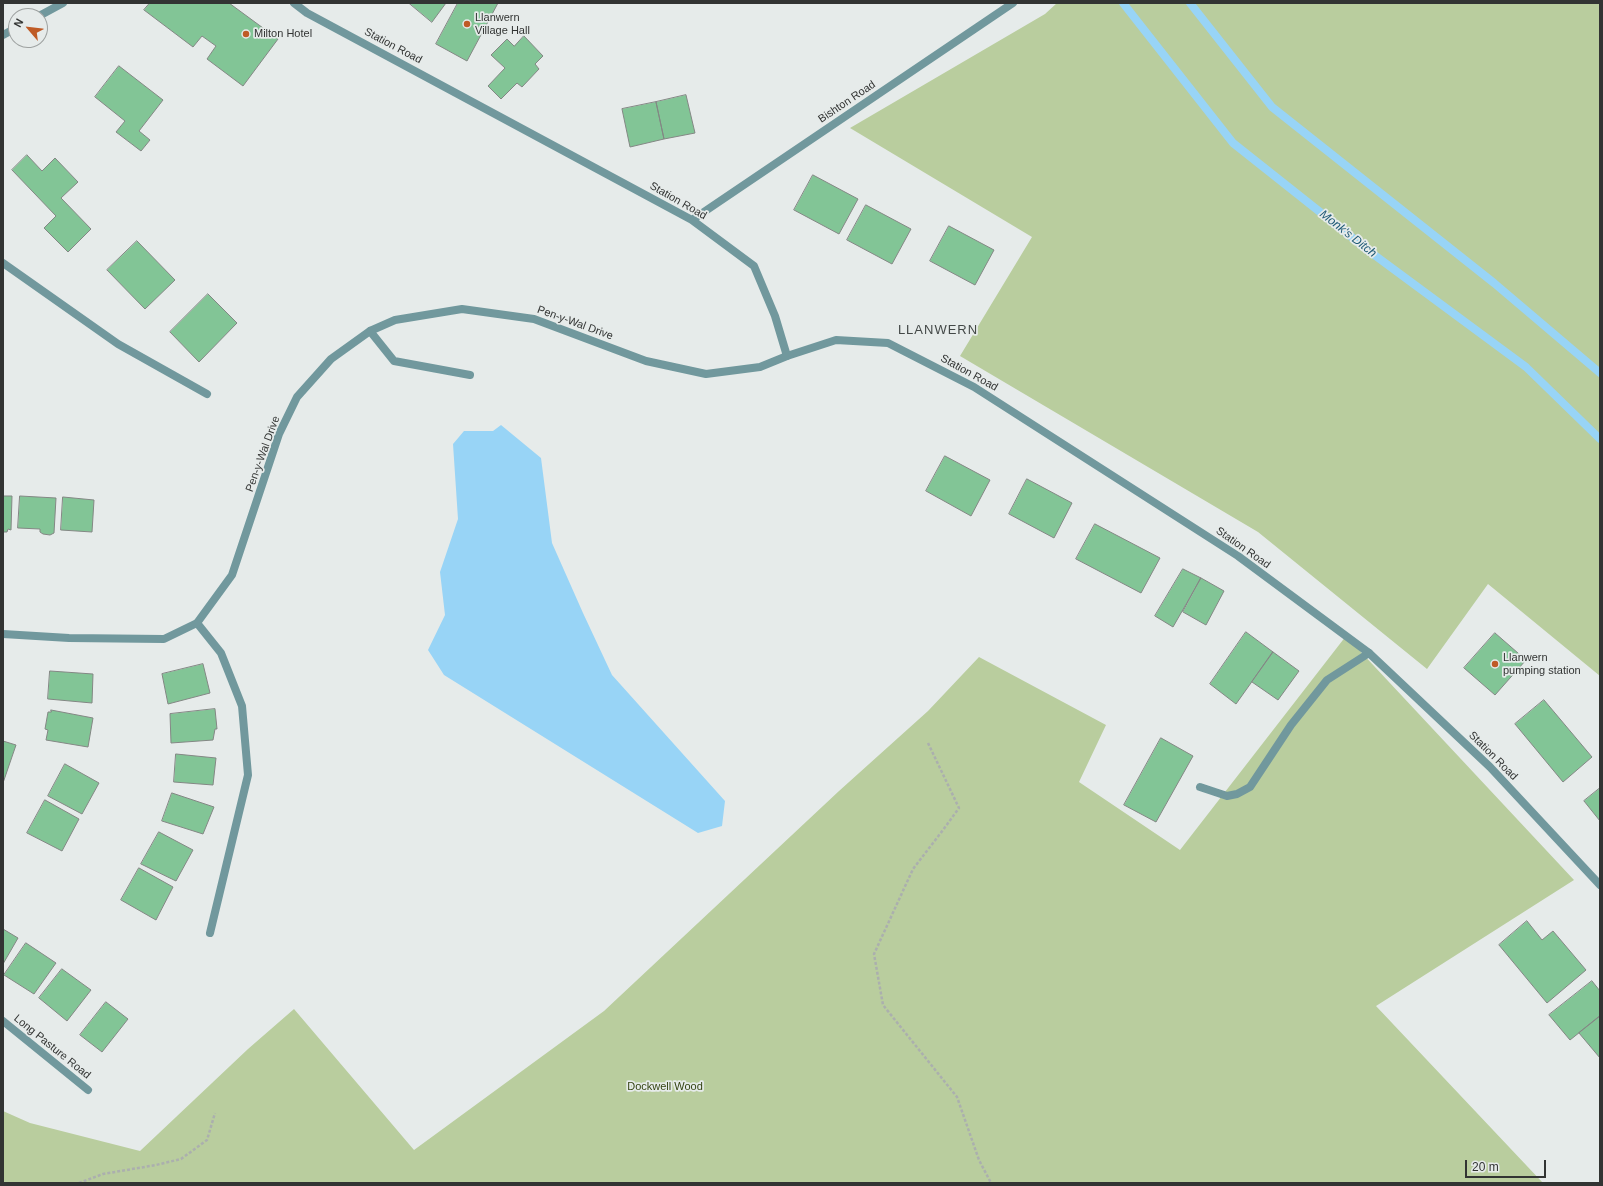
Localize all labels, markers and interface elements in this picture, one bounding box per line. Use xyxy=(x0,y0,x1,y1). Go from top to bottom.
north arrow xyxy=(8,8,48,48)
place label: Llanwern Village Hall xyxy=(475,11,530,37)
text: N xyxy=(11,17,25,29)
marker: Llanwern Village Hall xyxy=(462,19,472,29)
street label: Station Road xyxy=(362,25,424,67)
place label: Milton Hotel xyxy=(254,27,312,41)
marker: Milton Hotel xyxy=(241,29,251,39)
street label: Bishton Road xyxy=(816,78,878,126)
street label: Station Road xyxy=(647,179,709,223)
water label: Monk's Ditch xyxy=(1317,207,1379,261)
street label: Pen-y-Wal Drive xyxy=(535,303,615,343)
district label: LLANWERN xyxy=(898,322,978,338)
street label: Station Road xyxy=(938,352,1000,394)
street label: Pen-y-Wal Drive xyxy=(243,414,283,494)
street label: Station Road xyxy=(1213,524,1273,572)
place label: Llanwern pumping station xyxy=(1503,651,1581,677)
marker: Llanwern pumping station xyxy=(1490,659,1500,669)
street label: Station Road xyxy=(1466,729,1520,783)
street label: Long Pasture Road xyxy=(11,1012,93,1082)
park label: Dockwell Wood xyxy=(627,1080,703,1094)
scale bar xyxy=(1467,1152,1548,1178)
text: 20 m xyxy=(1472,1160,1499,1174)

